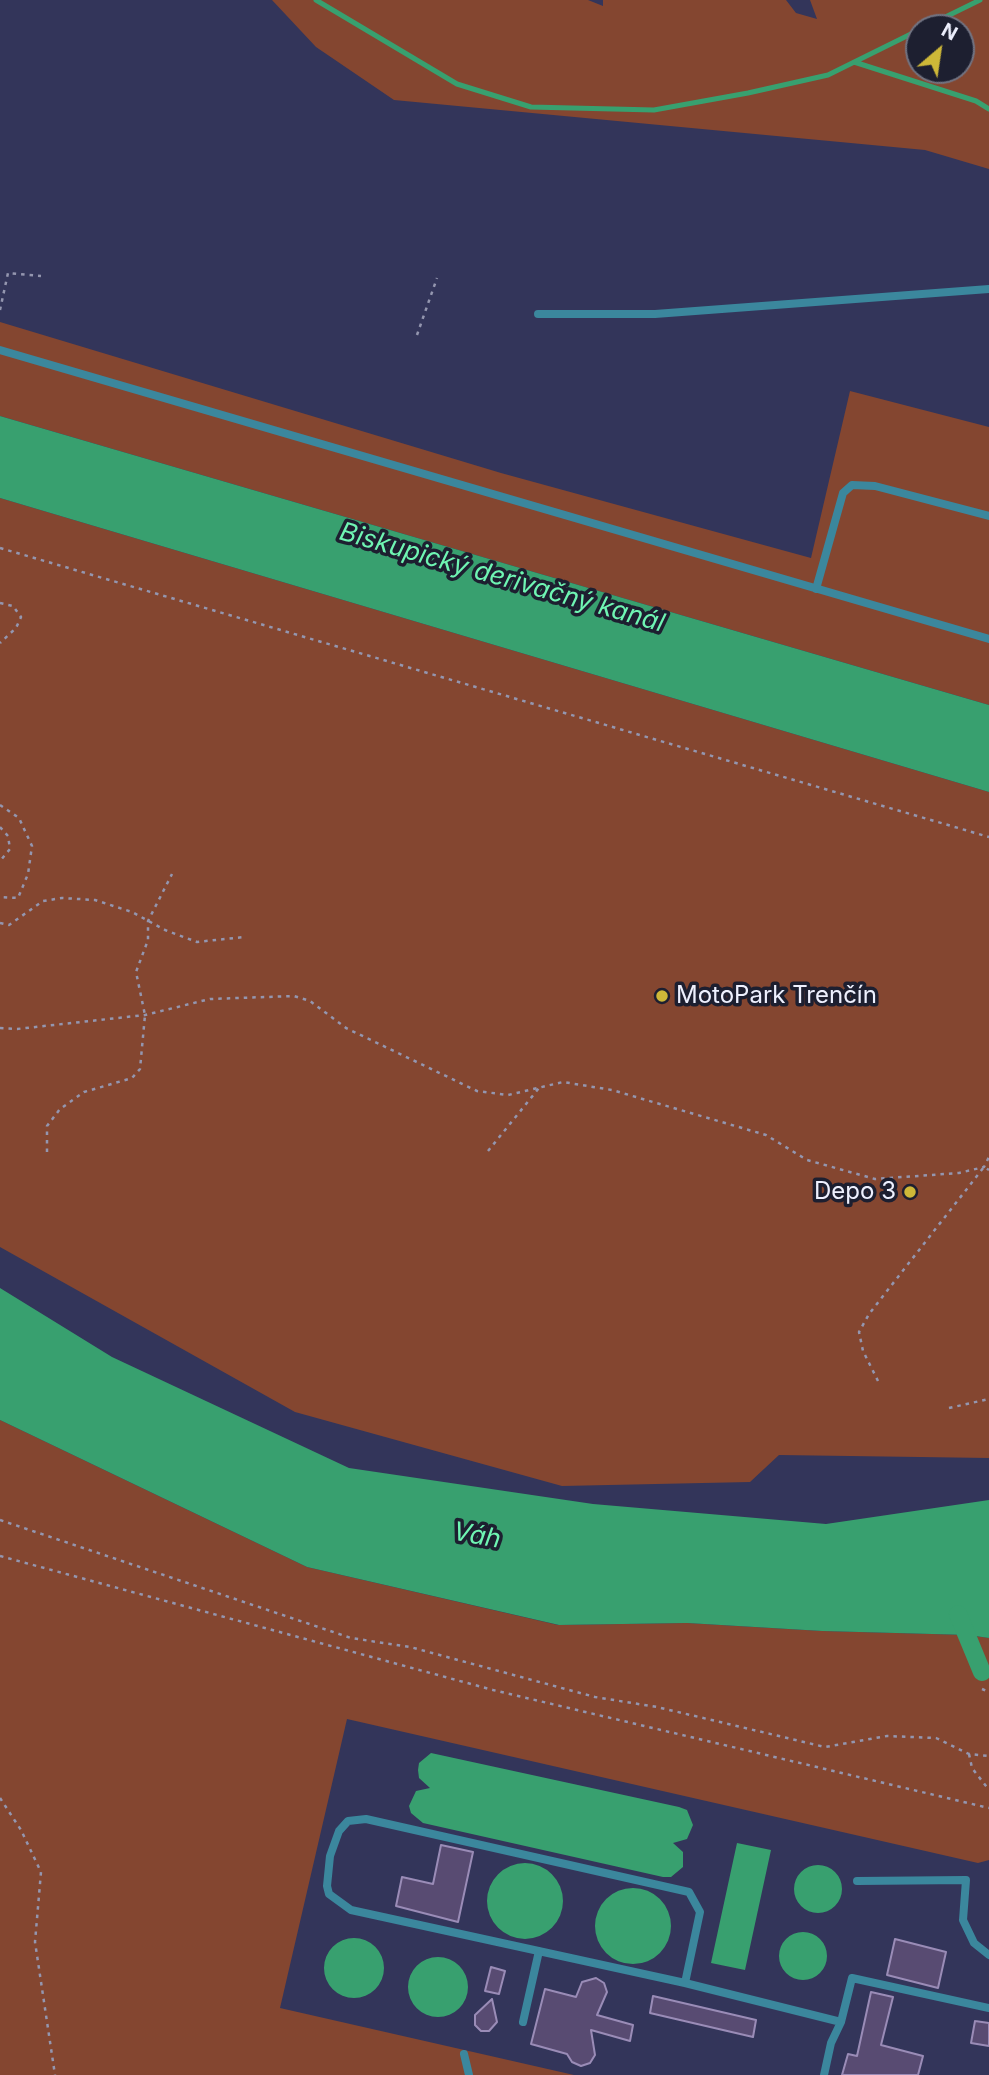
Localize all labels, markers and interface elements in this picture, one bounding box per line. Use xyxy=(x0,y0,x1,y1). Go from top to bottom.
north arrow xyxy=(905,14,975,84)
text: N xyxy=(938,18,961,46)
water label: Biskupický derivačný kanál xyxy=(336,517,668,639)
place label: MotoPark Trenčín xyxy=(676,982,877,1010)
marker: MotoPark Trenčín xyxy=(654,988,670,1004)
place label: Depo 3 xyxy=(814,1178,896,1206)
marker: Depo 3 xyxy=(902,1184,918,1200)
water label: Váh xyxy=(451,1516,503,1556)

